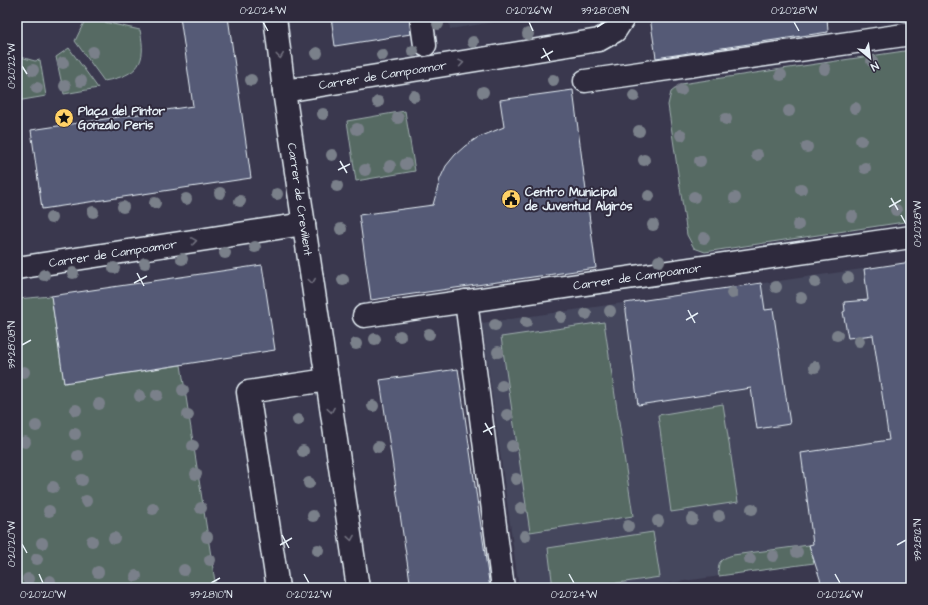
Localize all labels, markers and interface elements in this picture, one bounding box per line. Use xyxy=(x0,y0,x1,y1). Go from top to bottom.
text: 0°20'24"W xyxy=(240,4,287,18)
text: 0°20'26"W xyxy=(506,4,553,18)
text: 39°28'08"N xyxy=(581,4,629,18)
text: 0°20'28"W xyxy=(771,4,818,18)
north arrow xyxy=(850,38,890,78)
text: 0°20'22"W xyxy=(5,43,19,89)
one-way arrow xyxy=(275,53,284,59)
street label: Carrer de Campoamor xyxy=(318,57,448,94)
text: N xyxy=(868,58,881,75)
one-way arrow xyxy=(458,59,464,68)
place label: Plaça del Pintor Gonzalo Peris xyxy=(78,103,166,134)
place icon: Plaça del Pintor Gonzalo Peris xyxy=(53,107,75,129)
street label: Carrer de Crevillent xyxy=(283,142,316,257)
place label: Centro Municipal de Juventud Algirós xyxy=(524,184,632,217)
public building icon: Centro Municipal de Juventud Algirós xyxy=(500,188,522,210)
text: 0°20'28"W xyxy=(911,200,925,247)
street label: Carrer de Campoamor xyxy=(48,236,179,272)
one-way arrow xyxy=(191,237,197,246)
street label: Carrer de Campoamor xyxy=(572,259,703,295)
one-way arrow xyxy=(307,278,316,284)
text: 39°28'08"N xyxy=(5,321,19,369)
one-way arrow xyxy=(326,407,335,413)
text: 39°28'12"N xyxy=(911,519,925,561)
text: 0°20'20"W xyxy=(5,520,19,567)
one-way arrow xyxy=(346,535,355,542)
text: 0°20'20"W xyxy=(20,588,67,602)
text: 39°28'10"N xyxy=(189,588,233,602)
text: 0°20'22"W xyxy=(286,588,332,602)
text: 0°20'24"W xyxy=(551,588,598,602)
text: 0°20'26"W xyxy=(817,588,864,602)

